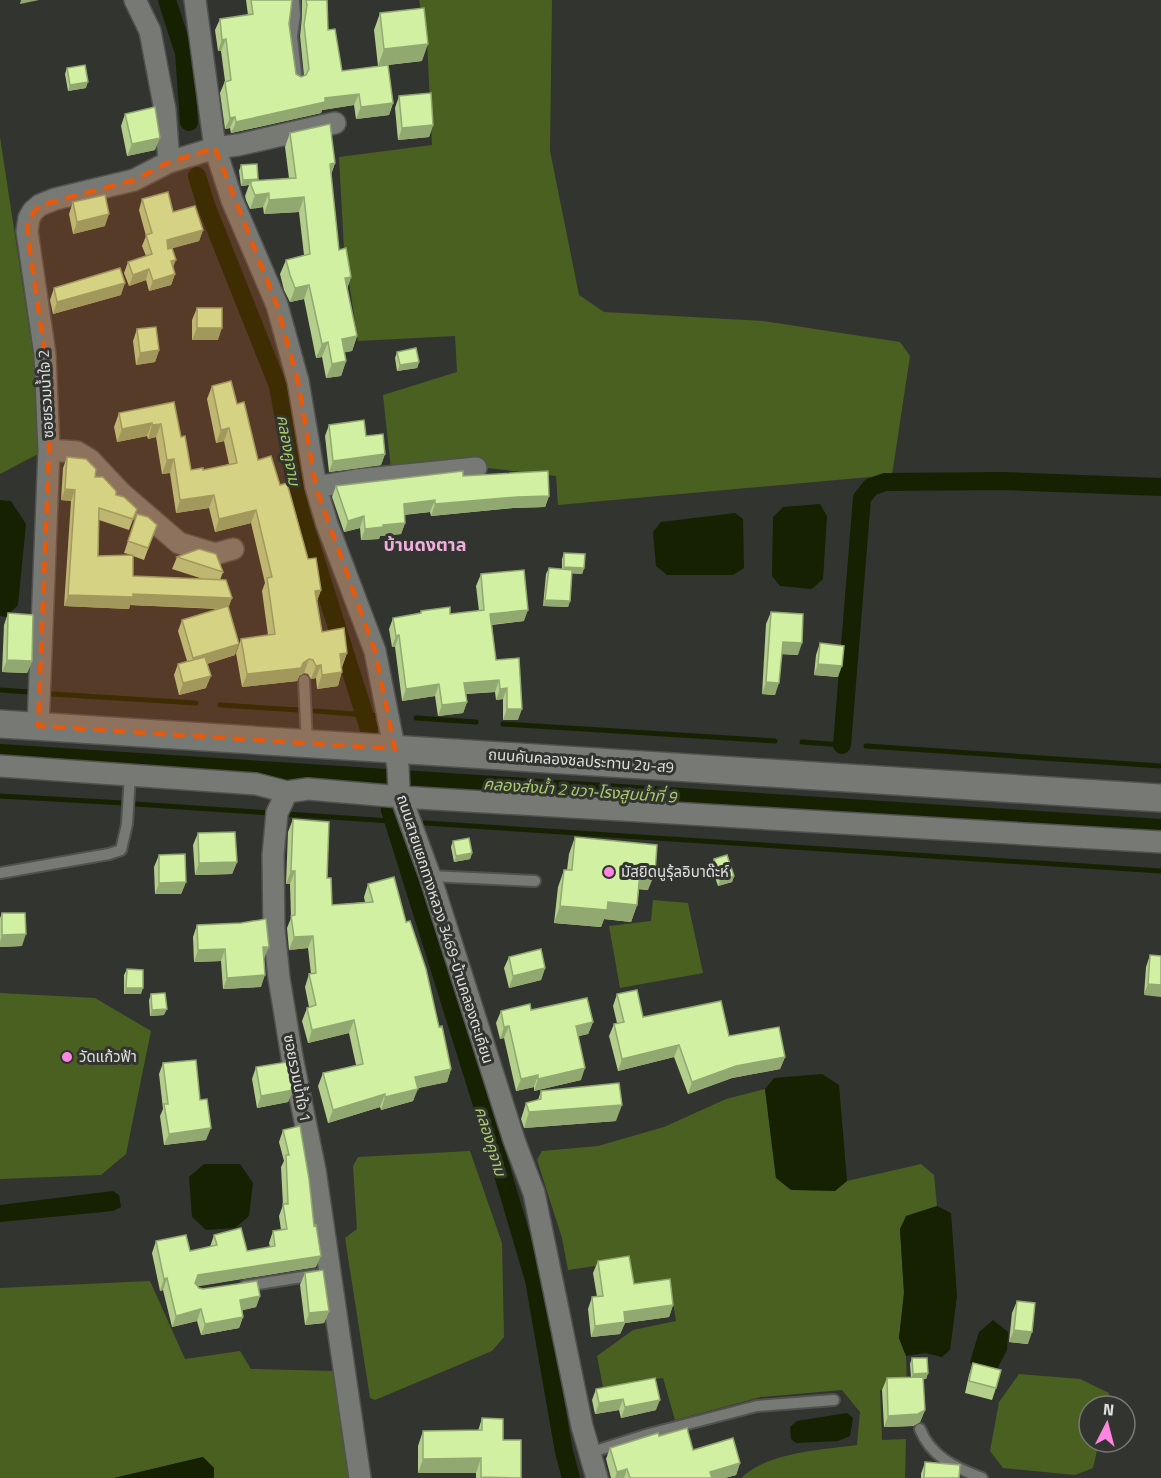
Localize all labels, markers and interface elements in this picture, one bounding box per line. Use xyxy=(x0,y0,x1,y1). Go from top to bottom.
street label: ซอยรวมน้ำใจ 2 xyxy=(32,349,59,439)
water label: คลองคูจาม xyxy=(271,413,307,488)
district label: บ้านดงตาล xyxy=(384,531,466,558)
street label: ถนนคันคลองชลประทาน 2ข-ส9 xyxy=(487,743,675,778)
water label: คลองส่งน้ำ 2 ขวา-โรงสูบน้ำที่ 9 xyxy=(482,771,679,809)
street label: ถนนสายแยกทางหลวง 3469-บ้านคลองตะเคียน xyxy=(391,791,500,1066)
place label: มัสยิดนูรุ้ลอิบาด๊ะห์ xyxy=(621,860,729,883)
marker: มัสยิดนูรุ้ลอิบาด๊ะห์ xyxy=(602,865,616,879)
street label: ซอยรวมน้ำใจ 1 xyxy=(278,1032,317,1124)
place label: วัดแก้วฟ้า xyxy=(79,1045,137,1068)
marker: วัดแก้วฟ้า xyxy=(60,1050,74,1064)
water label: คลองคูจาม xyxy=(469,1103,513,1180)
north arrow xyxy=(1077,1394,1137,1454)
text: N xyxy=(1102,1397,1115,1422)

